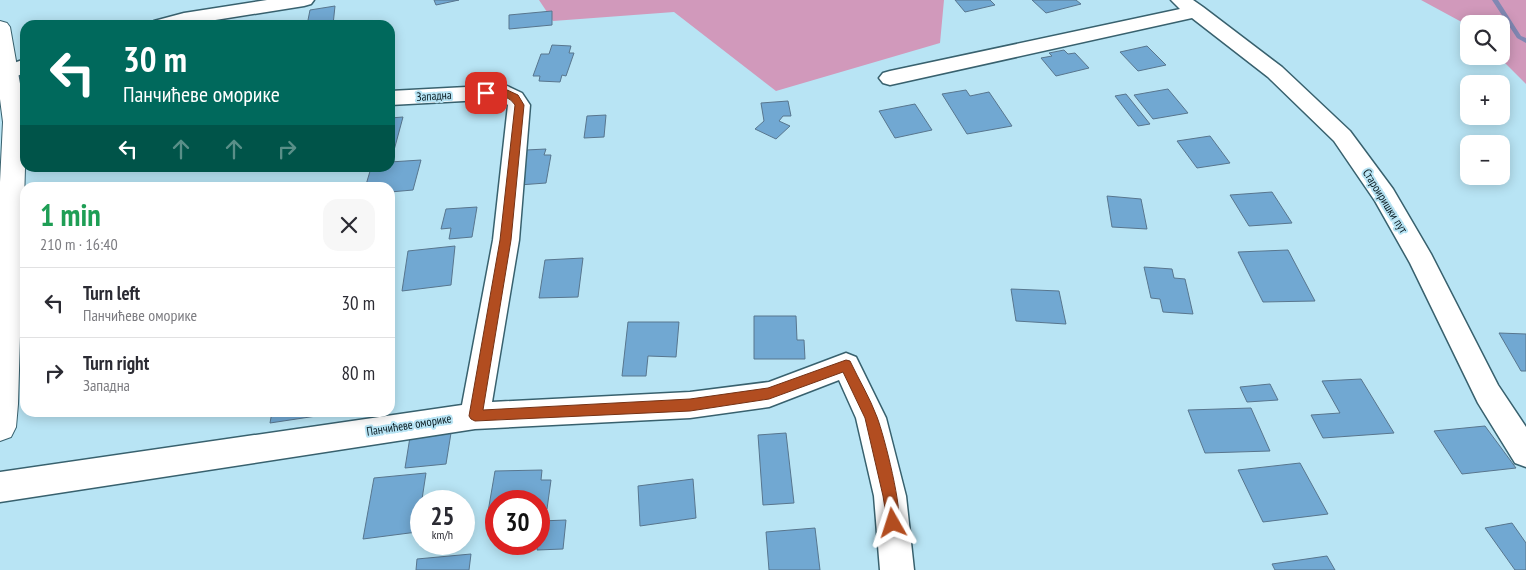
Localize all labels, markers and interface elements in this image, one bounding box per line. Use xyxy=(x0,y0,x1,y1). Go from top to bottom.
map controls xyxy=(1460,15,1510,185)
button: search xyxy=(1460,15,1510,65)
text: 30 m xyxy=(123,36,187,82)
icon: left xyxy=(40,40,105,105)
pin xyxy=(465,72,507,114)
button: + xyxy=(1460,75,1510,125)
icon: arrive xyxy=(472,79,500,107)
text: Панчићеве оморике xyxy=(123,80,280,108)
street label: Западна xyxy=(416,87,452,104)
icon: left xyxy=(114,135,142,163)
icon: ahead xyxy=(167,135,195,163)
icon: ahead xyxy=(220,135,248,163)
icon: right xyxy=(273,135,301,163)
button: − xyxy=(1460,135,1510,185)
street label: Староиришки пут xyxy=(1360,166,1411,236)
text: 1 min xyxy=(40,195,101,234)
button: close xyxy=(323,199,375,251)
text: 210 m · 16:40 xyxy=(40,234,118,254)
text: Turn left xyxy=(83,281,140,305)
icon: left xyxy=(40,289,68,317)
text: 30 m xyxy=(342,291,375,315)
text: Панчићеве оморике xyxy=(83,305,197,325)
text: Turn right xyxy=(83,351,149,375)
icon: right xyxy=(40,359,68,387)
text: 80 m xyxy=(342,361,375,385)
text: Западна xyxy=(83,375,130,395)
street label: Панчићеве оморике xyxy=(365,410,452,439)
speed limit sign: 30 xyxy=(485,490,550,555)
position arrow xyxy=(866,496,918,548)
text: 25 xyxy=(431,500,454,532)
text: km/h xyxy=(432,527,453,542)

